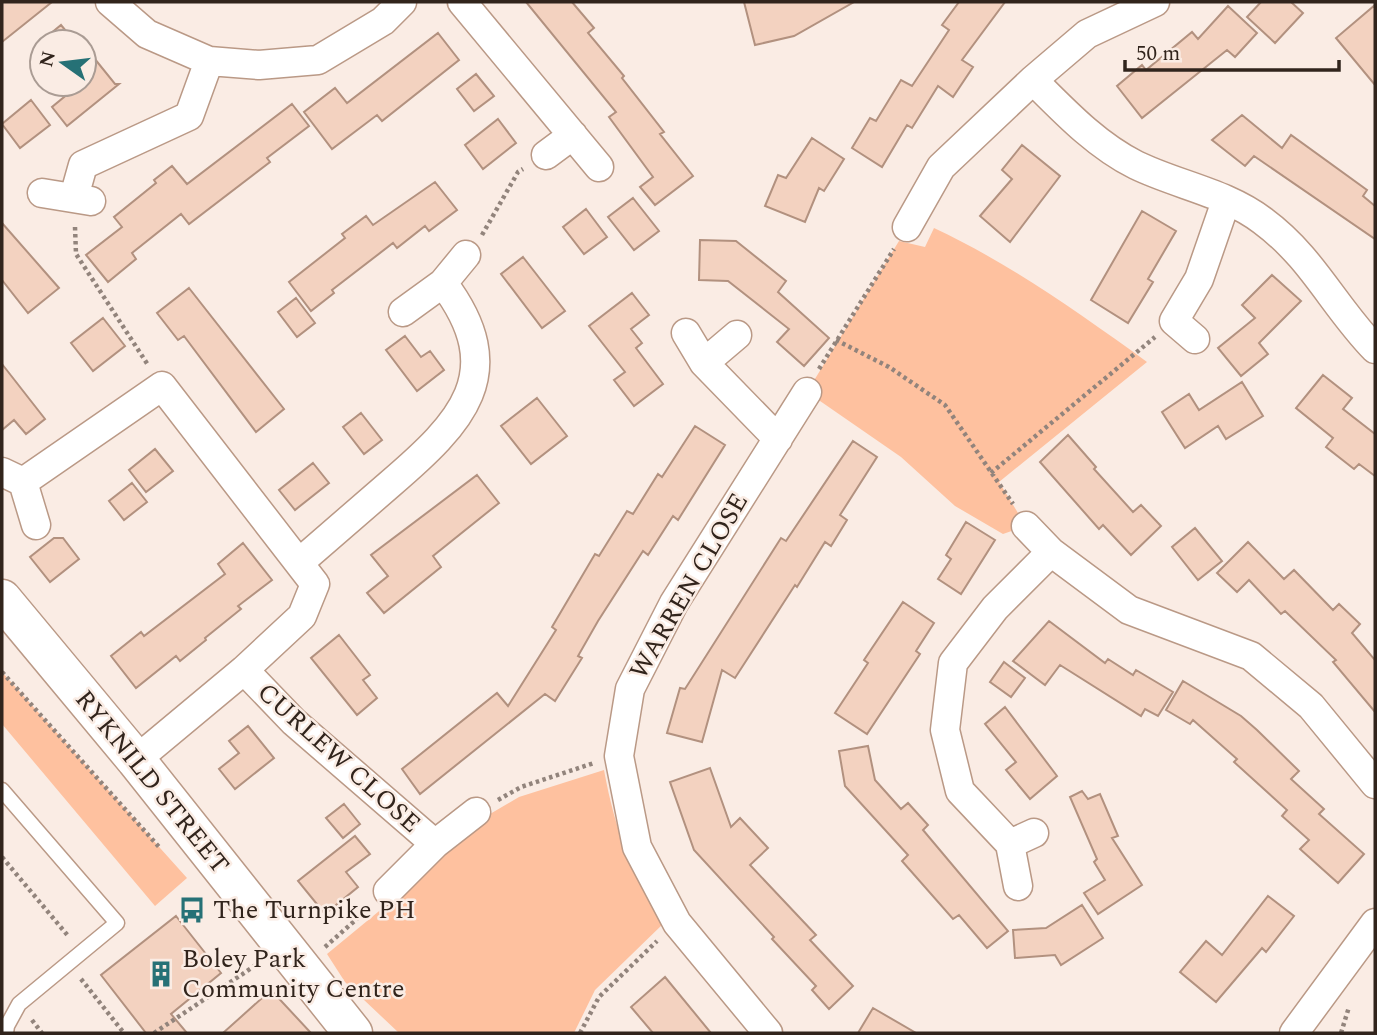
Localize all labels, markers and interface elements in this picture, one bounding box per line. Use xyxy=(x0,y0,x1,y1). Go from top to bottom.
north arrow xyxy=(28,28,98,98)
scale bar xyxy=(1125,28,1338,72)
text: 50 m xyxy=(1136,38,1180,70)
text: N xyxy=(32,48,64,70)
street label: WARREN CLOSE xyxy=(619,485,759,687)
street label: CURLEW CLOSE xyxy=(248,673,430,843)
street label: RYKNILD STREET xyxy=(65,681,239,883)
place label: The Turnpike PH xyxy=(213,890,416,930)
bus stop icon: The Turnpike PH xyxy=(177,895,207,925)
place label: Boley Park Community Centre xyxy=(182,939,405,1009)
building icon: Boley Park Community Centre xyxy=(146,959,176,989)

